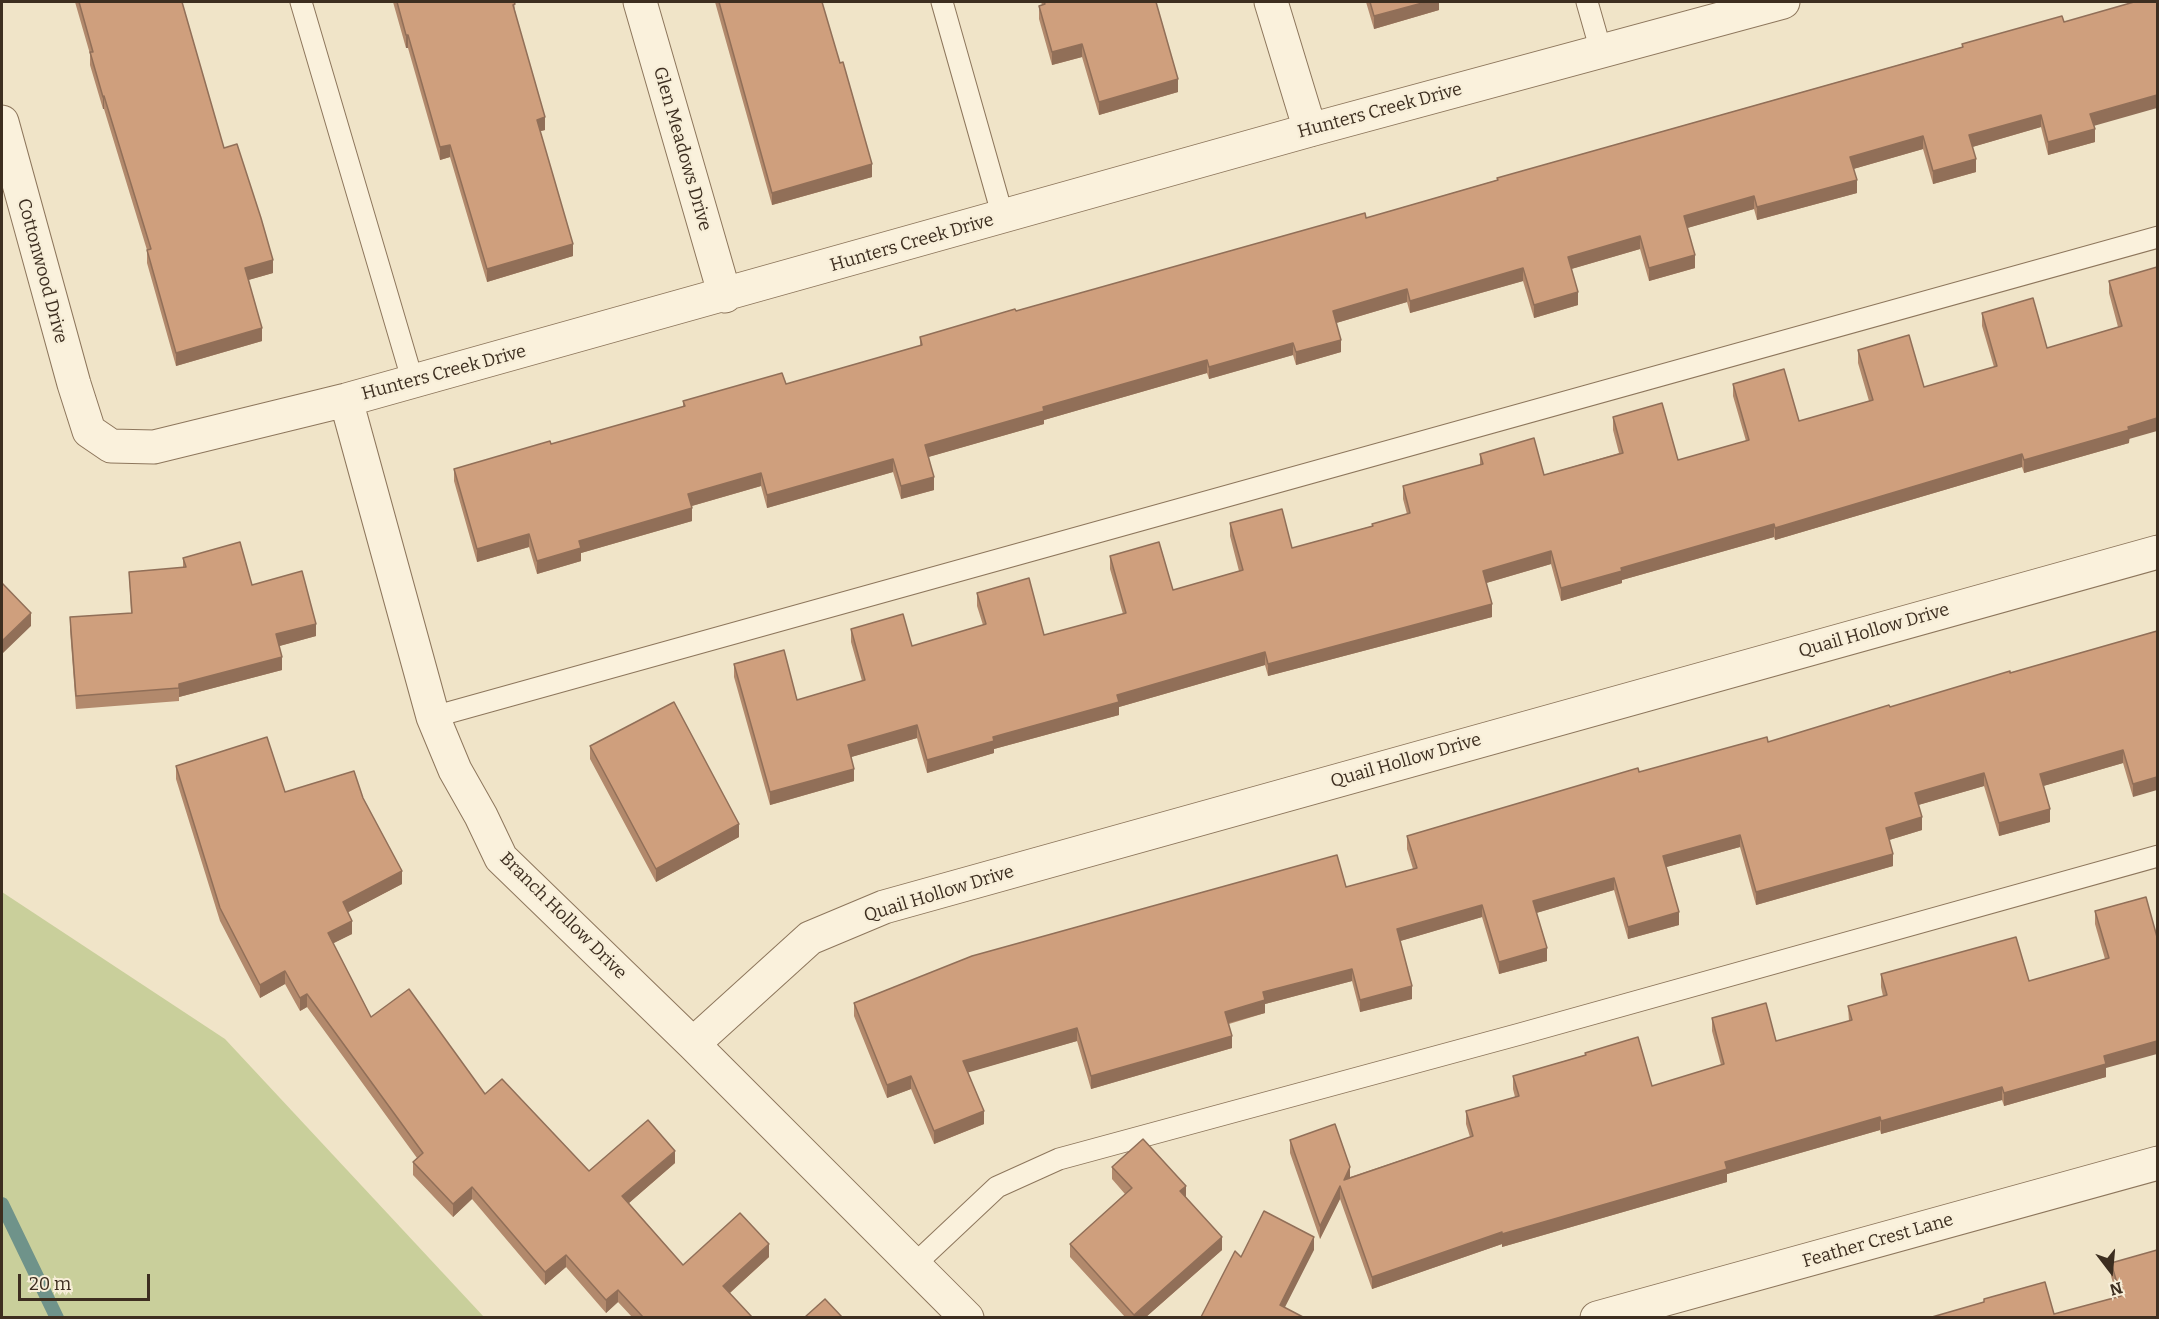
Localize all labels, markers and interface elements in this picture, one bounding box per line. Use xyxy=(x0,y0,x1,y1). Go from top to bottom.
street label: Glen Meadows Drive xyxy=(648,64,716,234)
street label: Hunters Creek Drive xyxy=(1295,79,1465,143)
street label: Cottonwood Drive xyxy=(12,196,72,346)
street label: Hunters Creek Drive xyxy=(828,209,996,277)
street label: Hunters Creek Drive xyxy=(359,341,529,405)
street label: Quail Hollow Drive xyxy=(1796,599,1952,663)
street label: Quail Hollow Drive xyxy=(1328,729,1484,793)
street label: Branch Hollow Drive xyxy=(495,848,631,984)
street label: Quail Hollow Drive xyxy=(861,861,1017,927)
street label: Feather Crest Lane xyxy=(1800,1209,1956,1273)
north arrow xyxy=(2081,1241,2141,1301)
scale bar xyxy=(21,1262,153,1300)
text: 20 m xyxy=(29,1273,71,1295)
text: N xyxy=(2108,1278,2125,1300)

